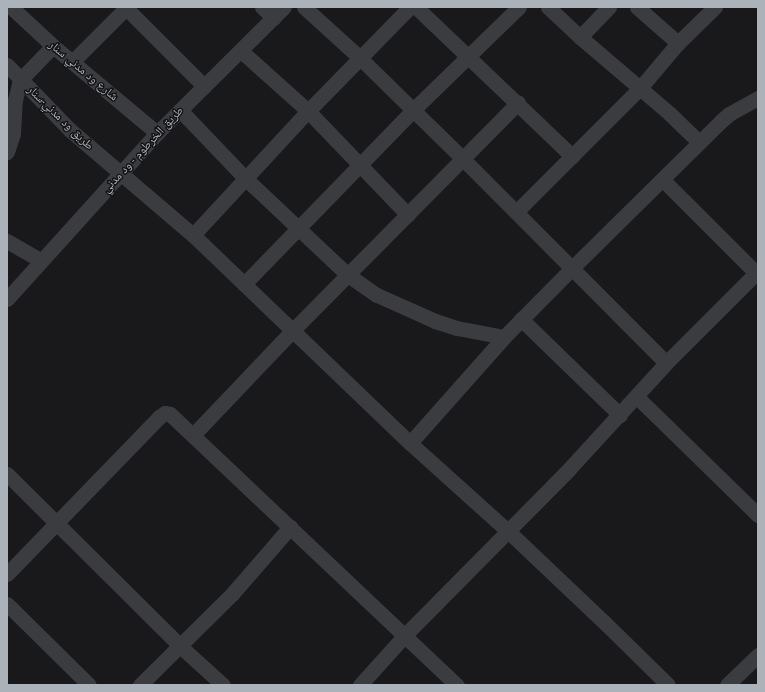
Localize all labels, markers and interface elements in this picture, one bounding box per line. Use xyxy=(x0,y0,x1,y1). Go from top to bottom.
street label: شارع ود مدني سنار xyxy=(45,38,121,104)
street label: طريق ود مدني-سنار xyxy=(24,83,96,153)
street label: طريق الخرطوم - ود مدني xyxy=(99,104,187,196)

